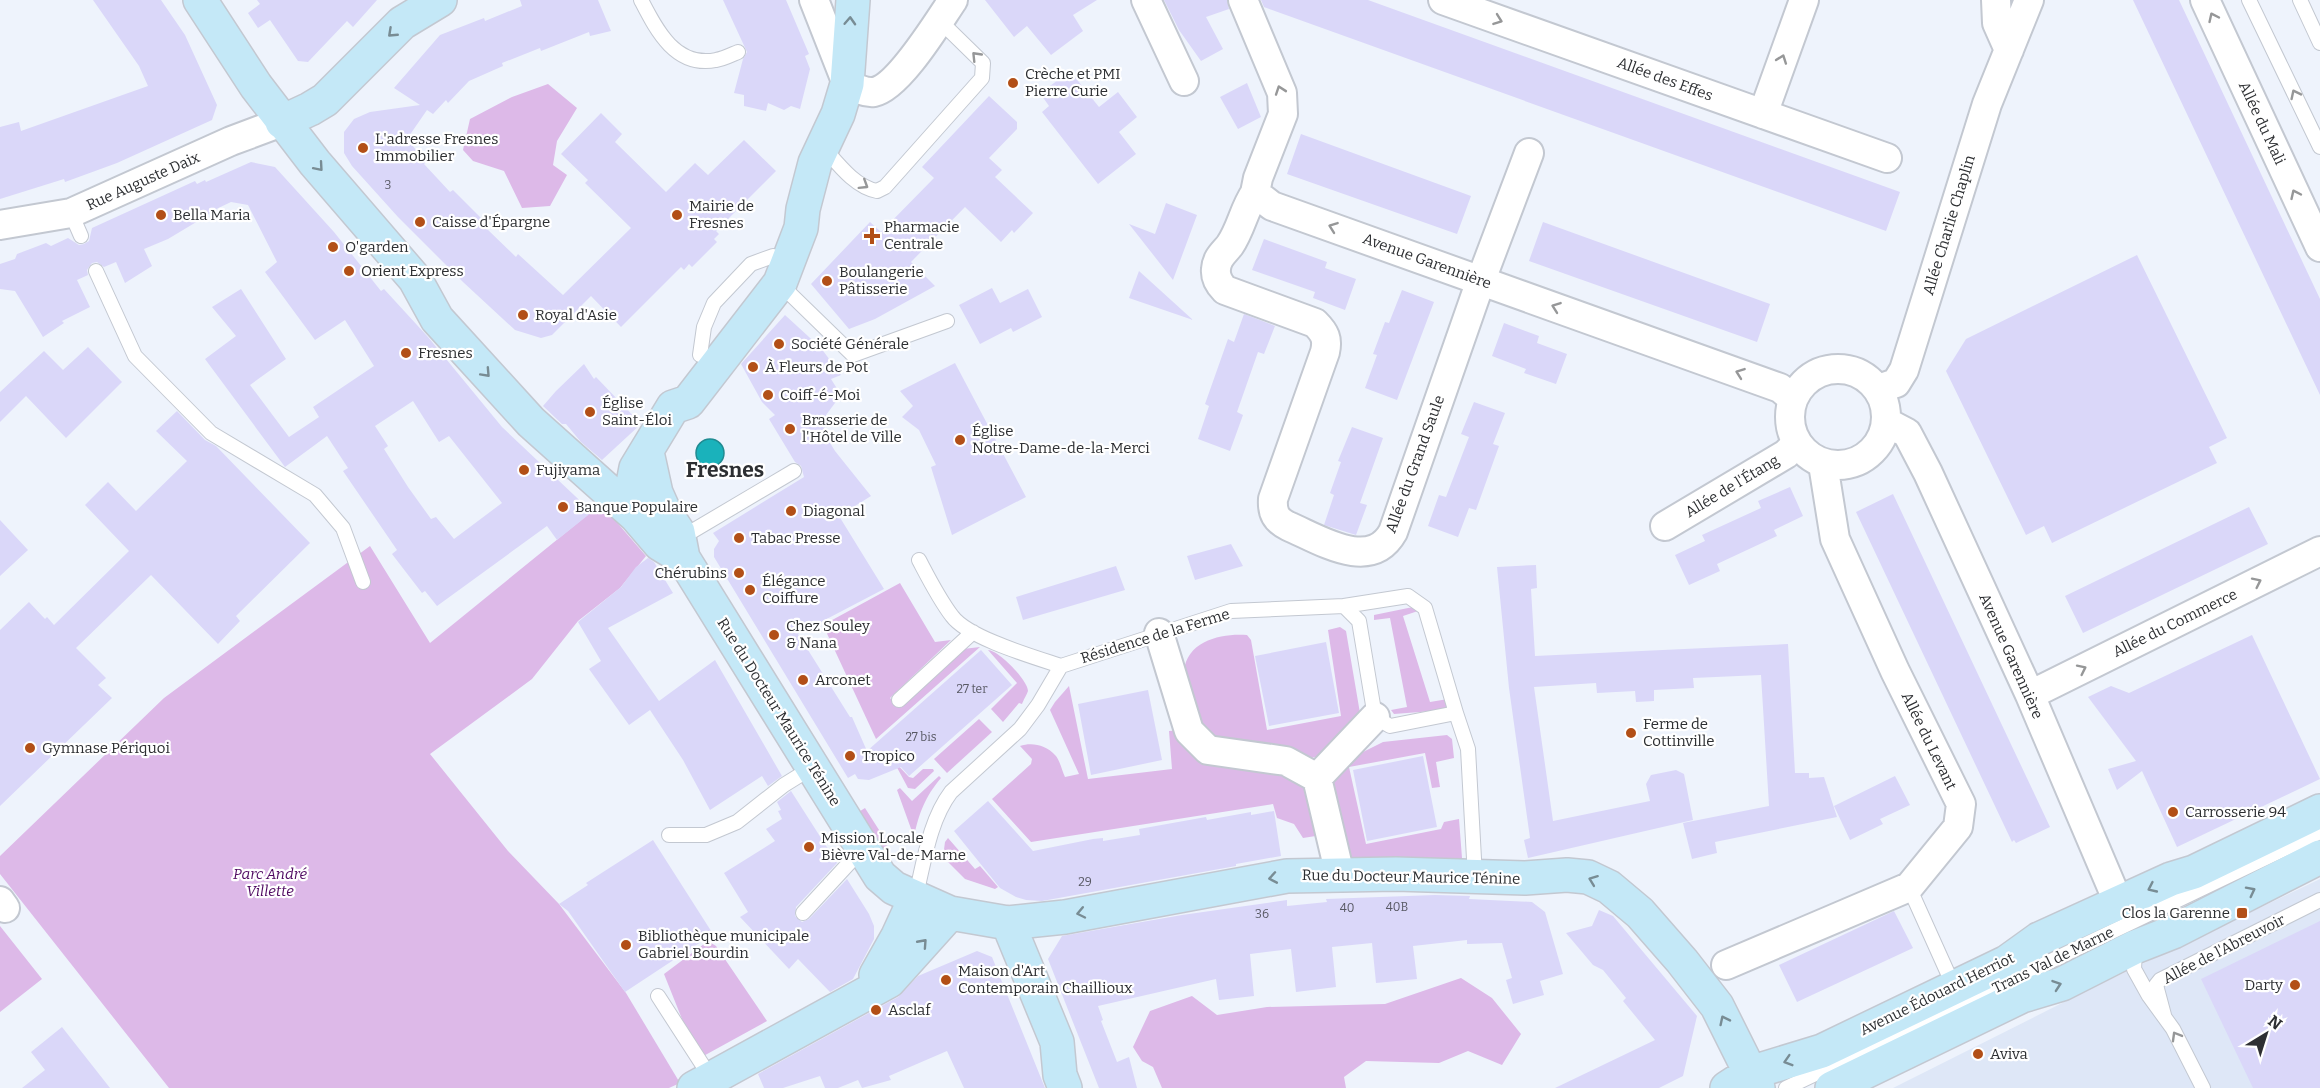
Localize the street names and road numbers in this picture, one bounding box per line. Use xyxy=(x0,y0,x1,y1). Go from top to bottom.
street label: Allée des Effes xyxy=(1615,53,1715,105)
street label: Allée du Mali xyxy=(2235,78,2289,168)
street label: Rue Auguste Daix xyxy=(84,148,203,214)
street label: Allée Charlie Chaplin xyxy=(1919,152,1979,297)
street label: Avenue Garennière xyxy=(1360,229,1494,293)
street label: Allée du Grand Saule xyxy=(1382,393,1448,535)
street label: Allée de l'Étang xyxy=(1682,451,1782,521)
street label: Allée du Commerce xyxy=(2110,585,2240,661)
street label: Avenue Garennière xyxy=(1975,590,2047,722)
street label: Résidence de la Ferme xyxy=(1078,605,1232,667)
street label: Rue du Docteur Maurice Ténine xyxy=(713,615,845,809)
street label: Allée du Levant xyxy=(1898,689,1961,793)
street label: Rue du Docteur Maurice Ténine xyxy=(1302,866,1520,888)
street label: Allée de l'Abreuvoir xyxy=(2160,910,2288,988)
street label: Trans Val de Marne xyxy=(1989,923,2117,997)
street label: Avenue Édouard Herriot xyxy=(1857,949,2018,1039)

